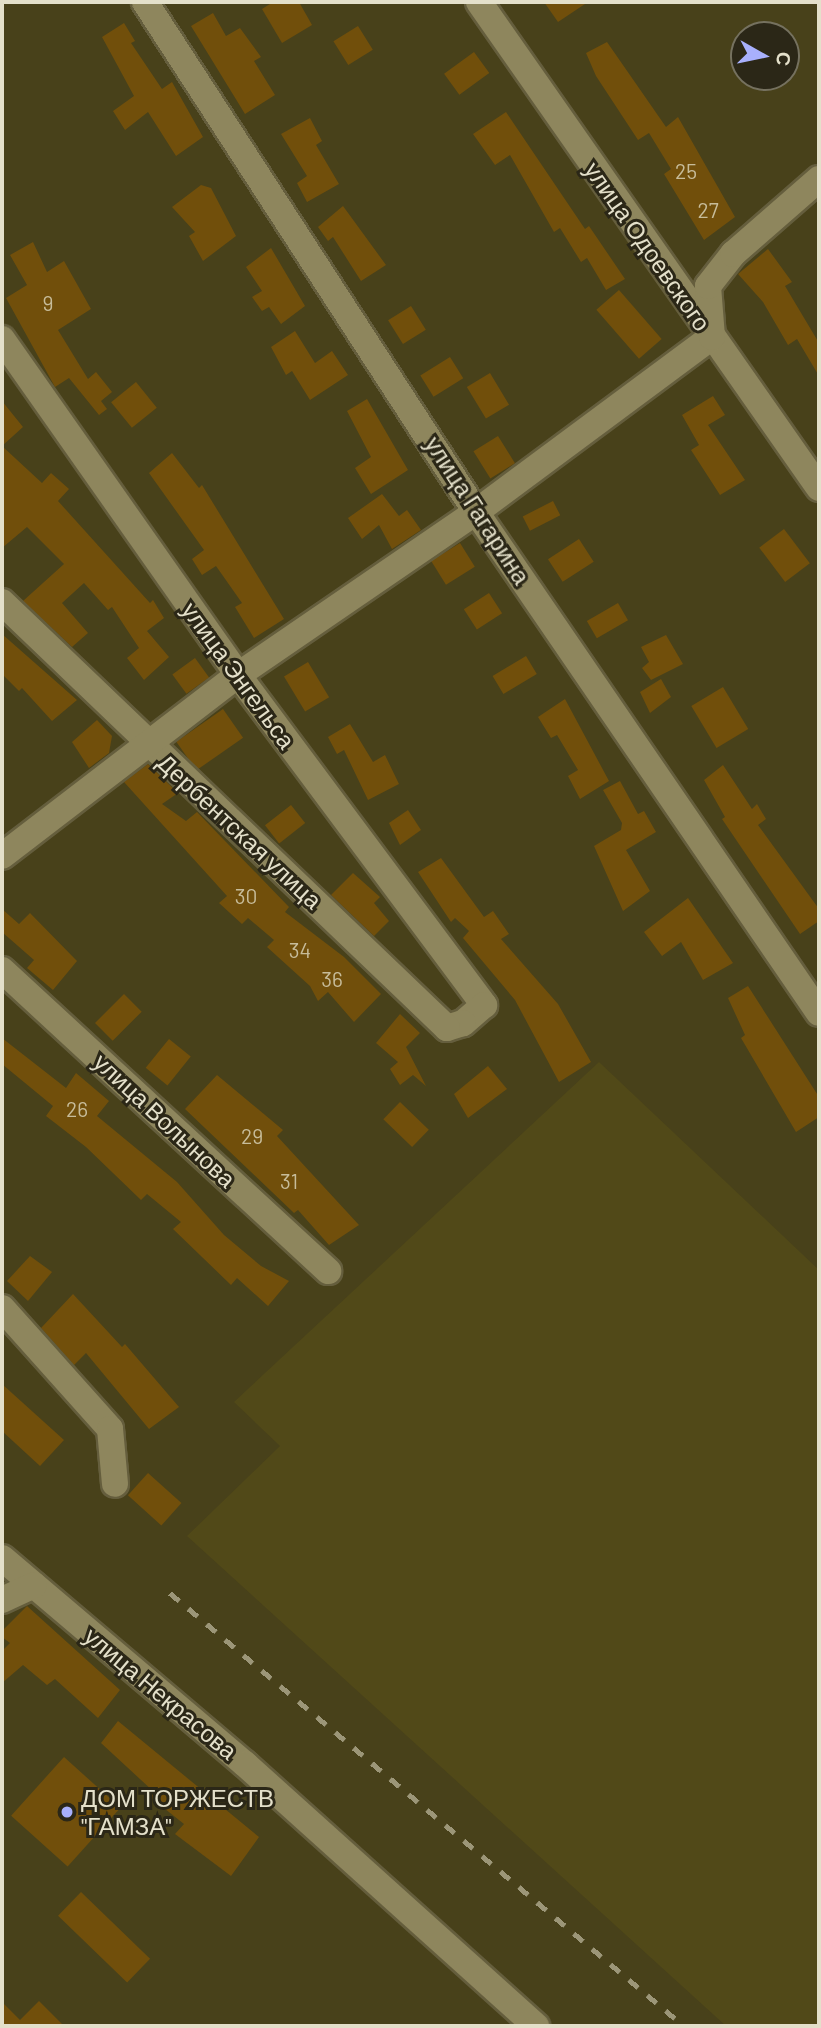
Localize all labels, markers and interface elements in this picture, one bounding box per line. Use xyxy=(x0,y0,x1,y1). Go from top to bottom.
north arrow xyxy=(730,21,800,91)
text: С xyxy=(772,50,797,68)
street label: улица Одоевского xyxy=(579,156,717,336)
house number: 25 xyxy=(675,158,697,184)
house number: 27 xyxy=(697,197,719,223)
house number: 9 xyxy=(43,290,53,316)
street label: улица Гагарина xyxy=(419,431,537,589)
street label: улица Энгельса xyxy=(176,596,302,754)
street label: Дербентская улица xyxy=(152,748,328,914)
house number: 30 xyxy=(235,883,257,909)
house number: 34 xyxy=(289,937,311,963)
house number: 36 xyxy=(321,966,343,992)
street label: улица Волынова xyxy=(88,1047,242,1193)
house number: 26 xyxy=(66,1096,88,1122)
house number: 29 xyxy=(241,1123,263,1149)
house number: 31 xyxy=(280,1168,298,1194)
street label: улица Некрасова xyxy=(79,1621,243,1765)
place label: ДОМ ТОРЖЕСТВ "ГАМЗА" xyxy=(81,1784,274,1840)
marker: ДОМ ТОРЖЕСТВ "ГАМЗА" xyxy=(59,1804,75,1820)

